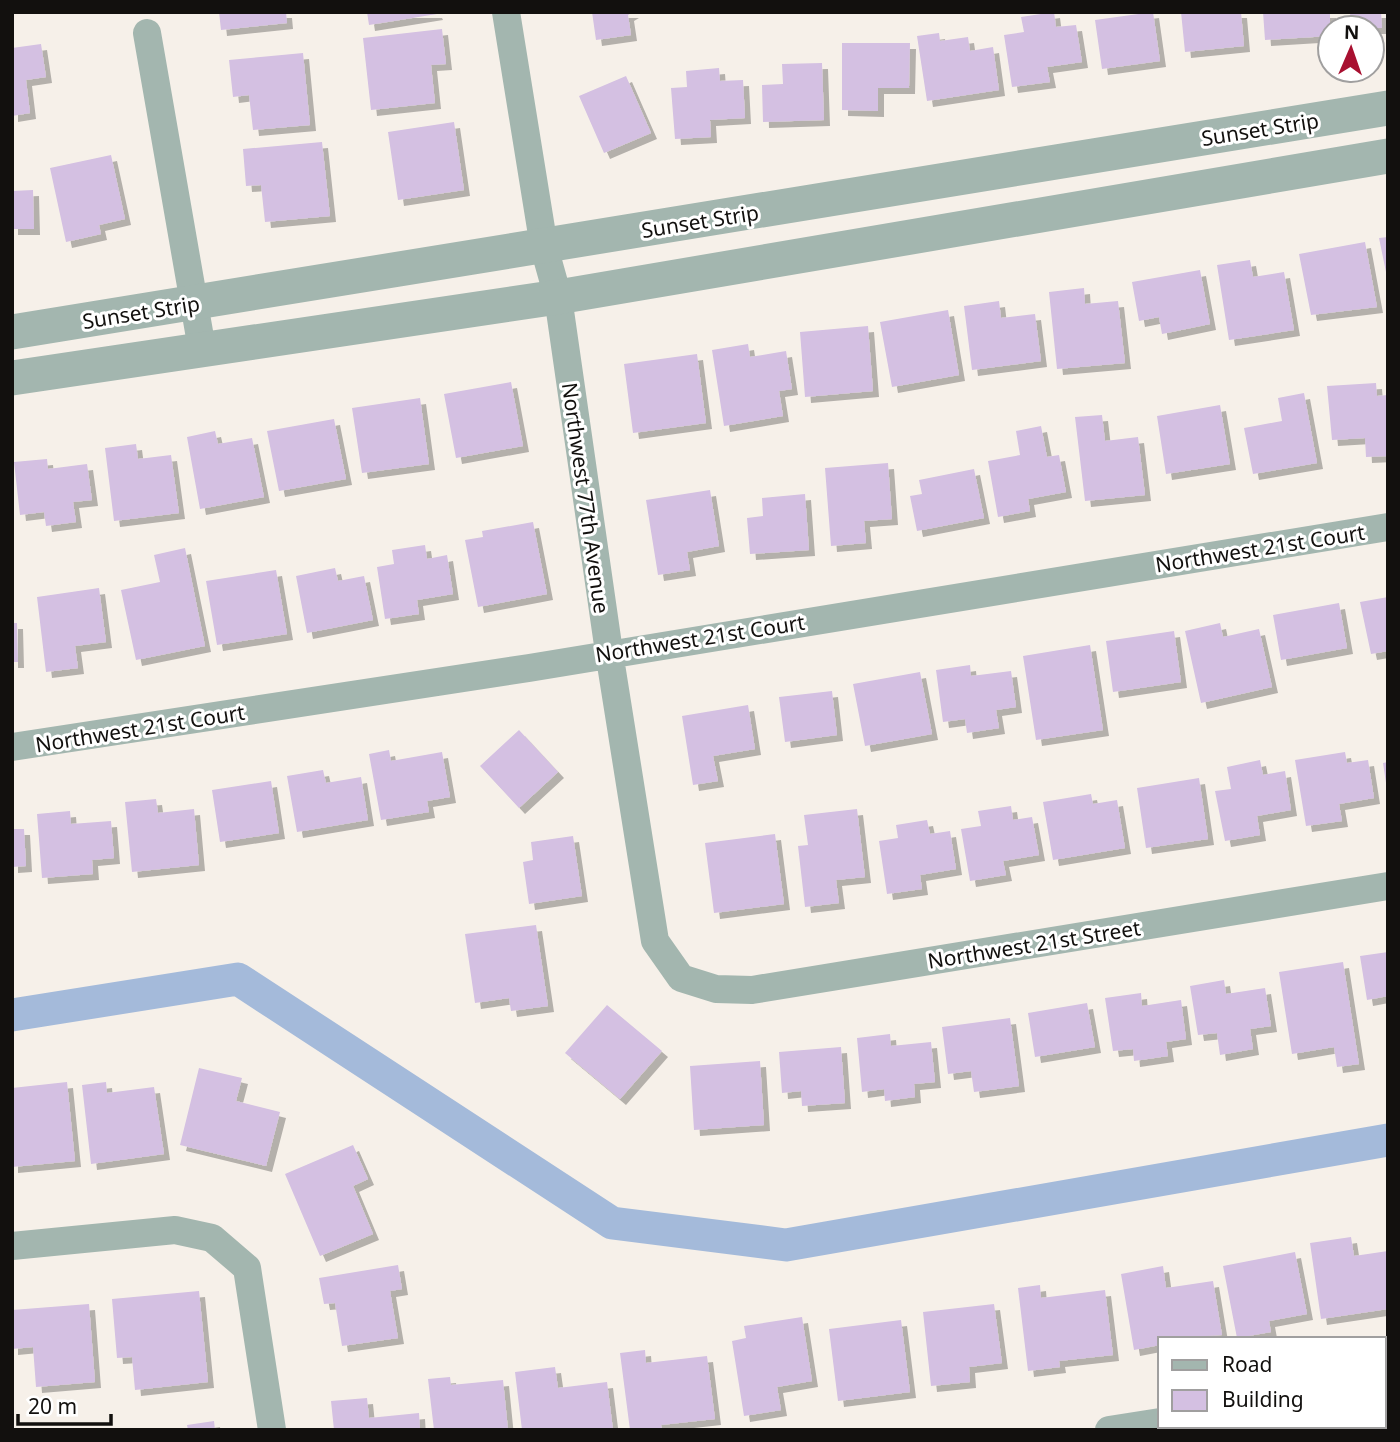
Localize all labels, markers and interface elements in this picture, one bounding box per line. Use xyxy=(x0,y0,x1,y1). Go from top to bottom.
north arrow xyxy=(1316,14,1386,84)
text: N xyxy=(1343,19,1360,45)
street label: Sunset Strip xyxy=(1199,106,1321,152)
street label: Sunset Strip xyxy=(639,198,761,244)
street label: Sunset Strip xyxy=(80,289,202,335)
street label: Northwest 77th Avenue xyxy=(556,381,616,615)
street label: Northwest 21st Court xyxy=(1153,518,1367,578)
street label: Northwest 21st Court xyxy=(593,608,807,668)
street label: Northwest 21st Court xyxy=(33,698,247,758)
street label: Northwest 21st Street xyxy=(926,913,1143,975)
legend xyxy=(1158,1337,1386,1428)
text: Road xyxy=(1222,1350,1272,1378)
scale bar xyxy=(18,1382,110,1426)
text: Building xyxy=(1222,1385,1304,1413)
text: 20 m xyxy=(28,1392,77,1420)

